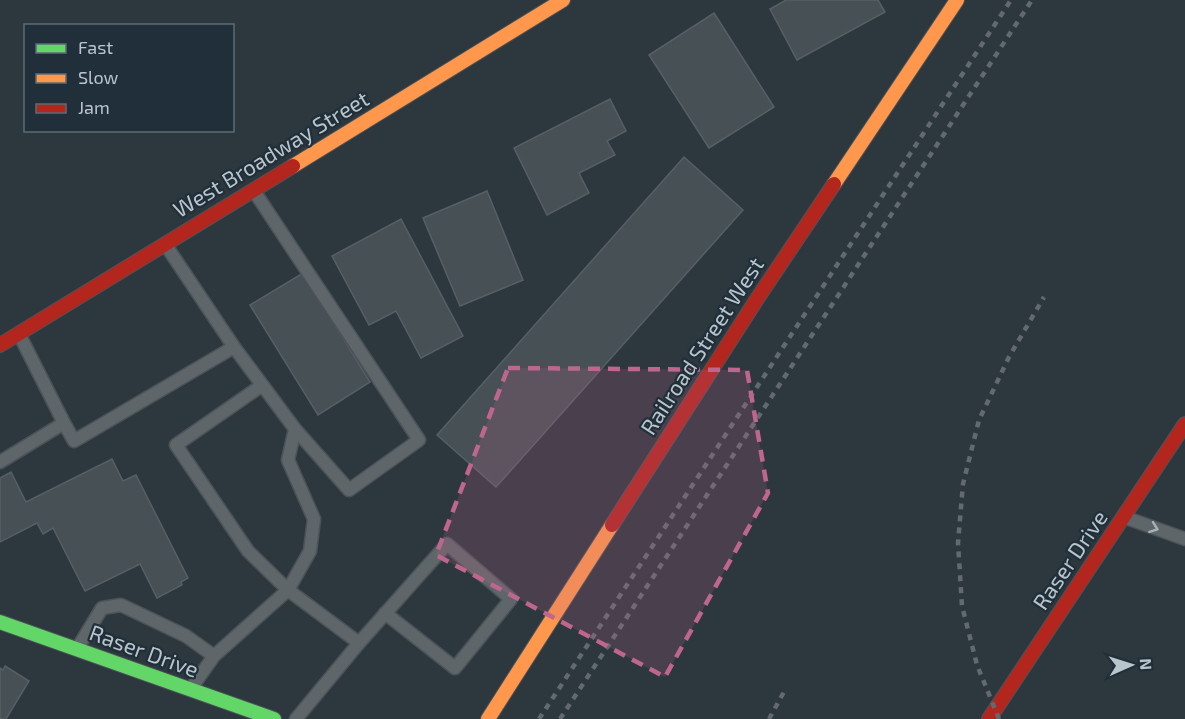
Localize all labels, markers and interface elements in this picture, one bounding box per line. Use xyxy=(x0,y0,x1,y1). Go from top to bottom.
legend xyxy=(24,24,234,132)
text: Fast xyxy=(78,36,113,58)
text: Slow xyxy=(78,66,119,88)
street label: West Broadway Street xyxy=(168,84,373,222)
text: Jam xyxy=(78,96,110,118)
street label: Railroad Street West xyxy=(634,252,768,439)
street label: Raser Drive xyxy=(1026,505,1112,614)
one-way arrow xyxy=(1148,521,1159,534)
street label: Raser Drive xyxy=(86,618,202,682)
north arrow xyxy=(1101,635,1161,695)
text: N xyxy=(1137,658,1156,670)

